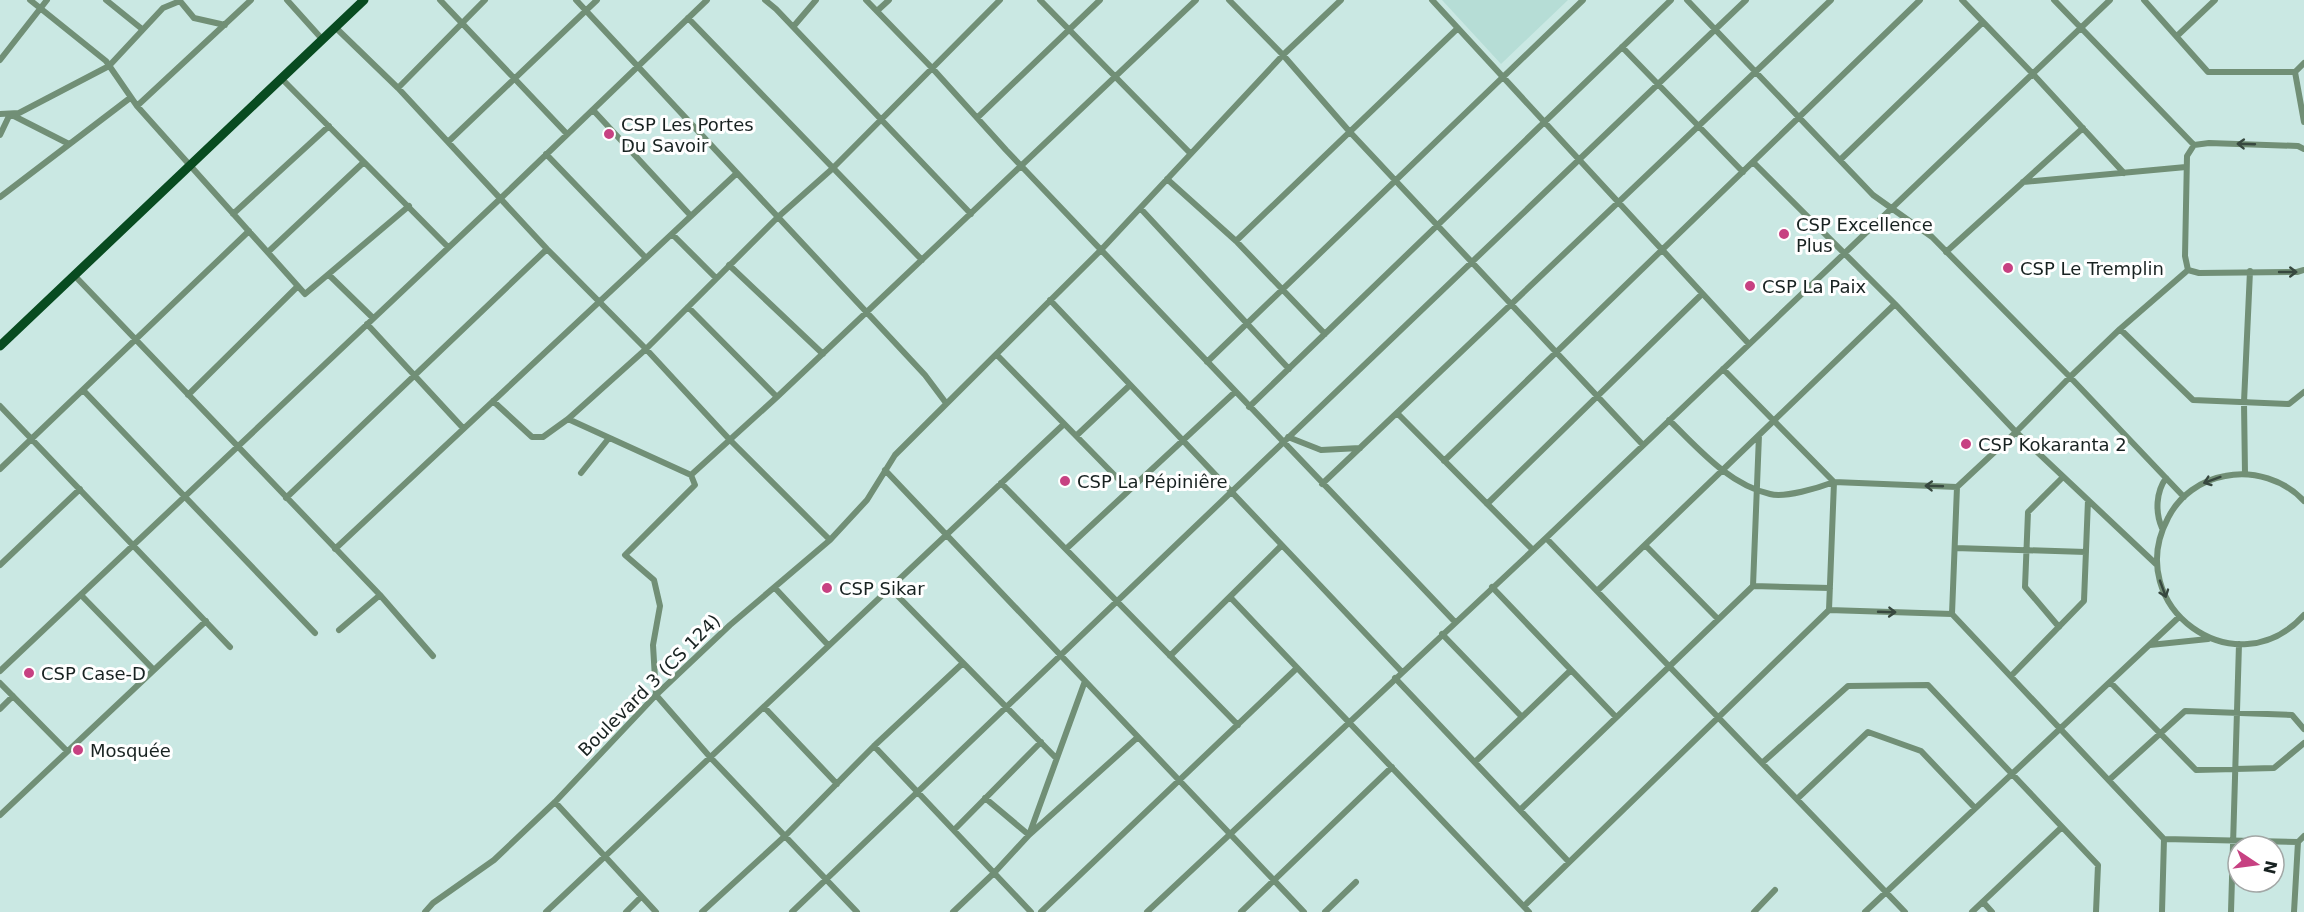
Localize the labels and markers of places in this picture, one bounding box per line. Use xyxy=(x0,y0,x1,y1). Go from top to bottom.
place label: CSP Les Portes Du Savoir xyxy=(621,114,754,156)
marker: CSP Les Portes Du Savoir xyxy=(602,127,616,141)
place label: CSP Excellence Plus xyxy=(1796,214,1933,256)
marker: CSP Excellence Plus xyxy=(1777,227,1791,241)
place label: CSP Le Tremplin xyxy=(2020,258,2164,279)
marker: CSP Le Tremplin xyxy=(2001,261,2015,275)
place label: CSP La Paix xyxy=(1762,276,1866,297)
marker: CSP La Paix xyxy=(1743,279,1757,293)
place label: CSP Kokaranta 2 xyxy=(1978,434,2127,455)
marker: CSP Kokaranta 2 xyxy=(1959,437,1973,451)
place label: CSP La Pépiniêre xyxy=(1077,471,1228,492)
marker: CSP La Pépiniêre xyxy=(1058,474,1072,488)
place label: CSP Sikar xyxy=(839,578,925,599)
marker: CSP Sikar xyxy=(820,581,834,595)
place label: CSP Case-D xyxy=(41,663,146,684)
marker: CSP Case-D xyxy=(22,666,36,680)
place label: Mosquée xyxy=(90,740,171,761)
marker: Mosquée xyxy=(71,743,85,757)

